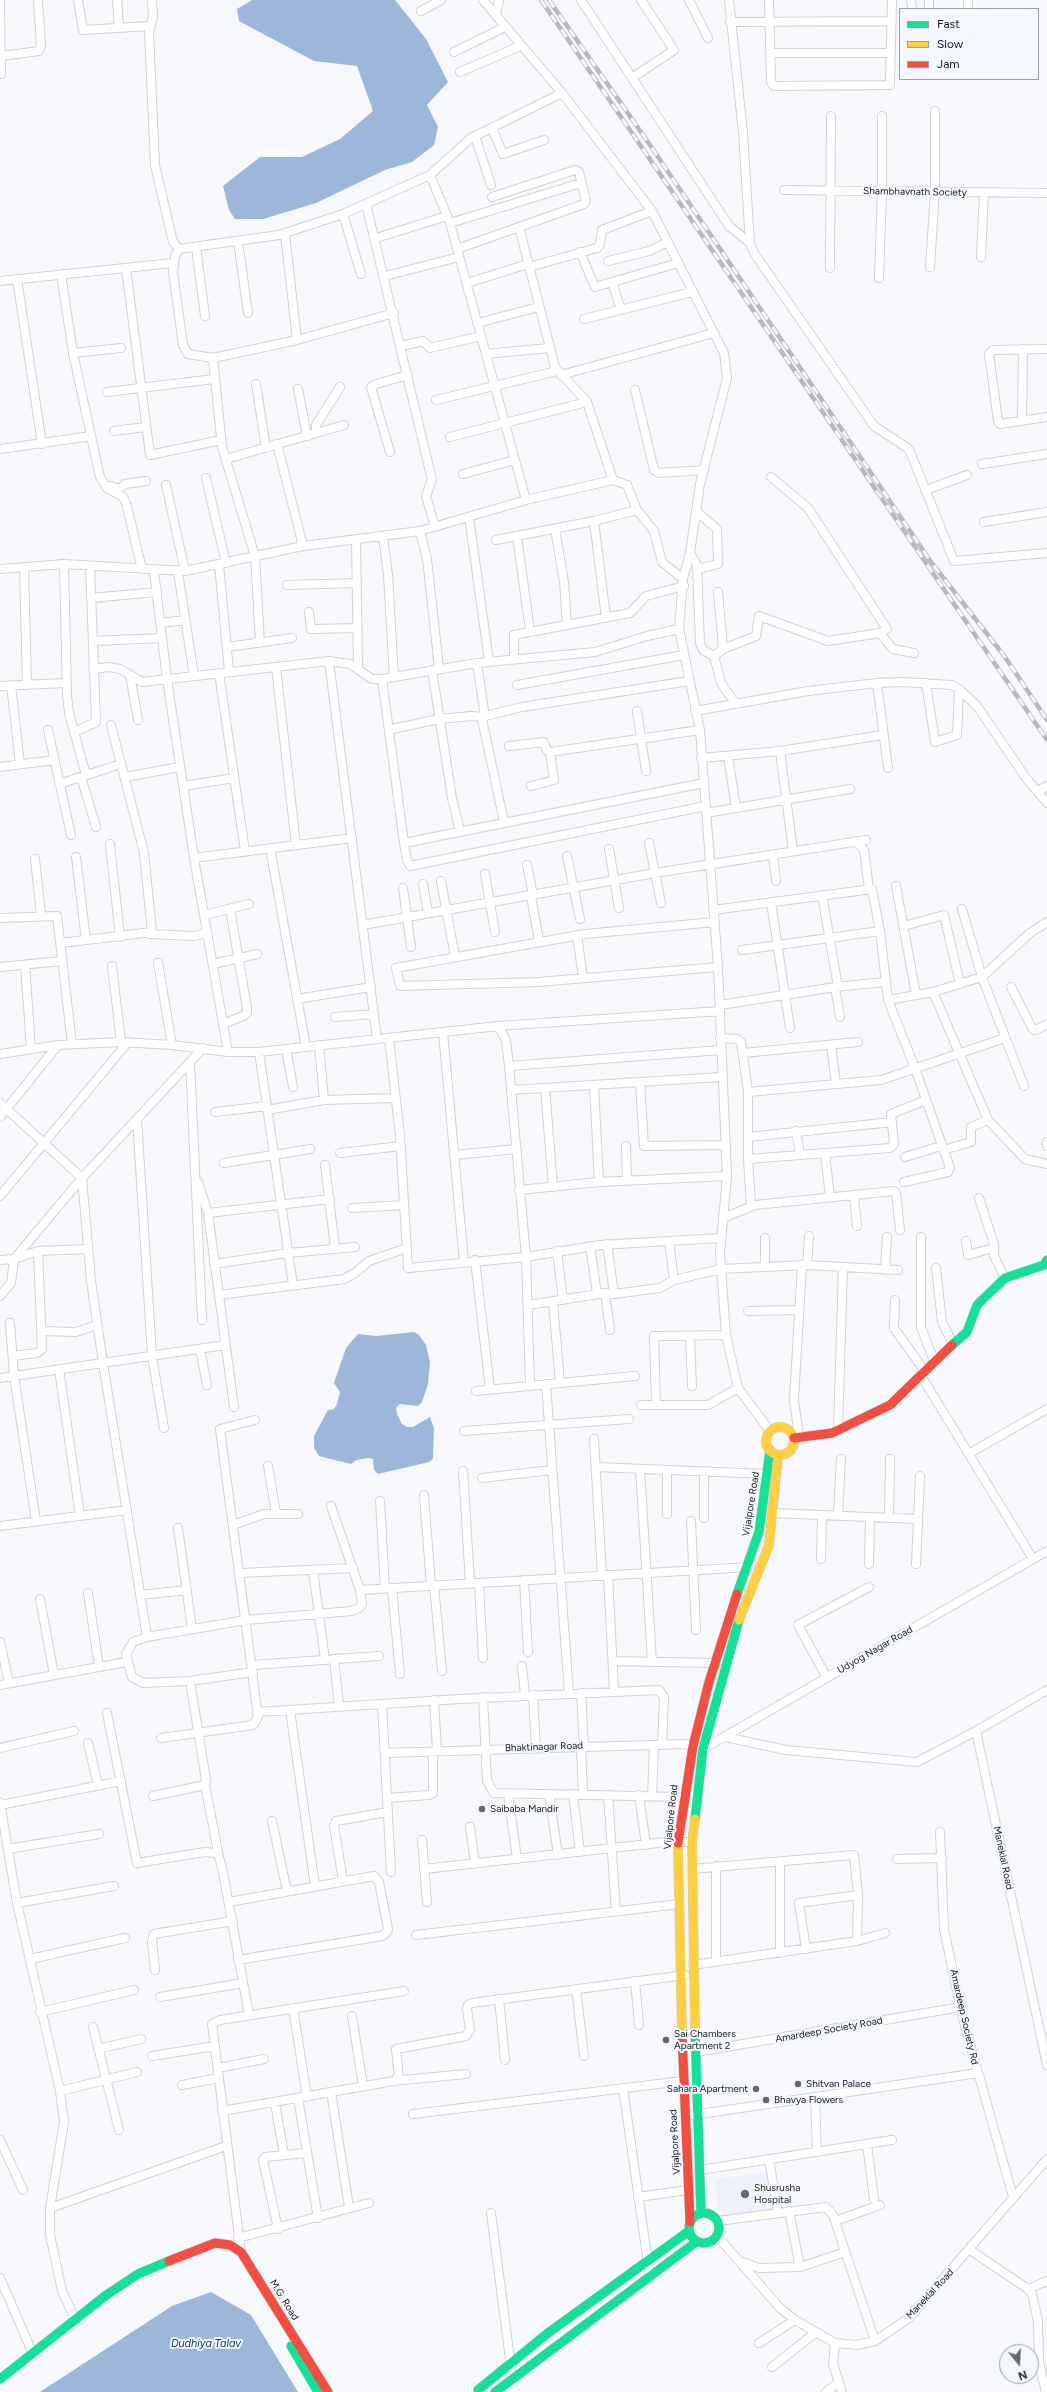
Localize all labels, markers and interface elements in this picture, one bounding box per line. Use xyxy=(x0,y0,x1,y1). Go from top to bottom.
legend xyxy=(899,8,1039,80)
text: Fast xyxy=(937,17,960,31)
text: Slow xyxy=(937,37,963,51)
text: Jam xyxy=(937,57,960,71)
street label: Shambhavnath Society xyxy=(863,185,967,199)
street label: Vijalpore Road xyxy=(740,1471,762,1537)
street label: Udyog Nagar Road xyxy=(835,1624,915,1676)
street label: Bhaktinagar Road xyxy=(505,1740,583,1754)
street label: Vijalpore Road xyxy=(662,1784,680,1850)
place label: Saibaba Mandir xyxy=(490,1803,559,1815)
marker: Saibaba Mandir xyxy=(477,1804,487,1814)
street label: Maneklal Road xyxy=(990,1825,1016,1891)
street label: Amardeep Society Rd xyxy=(947,1968,981,2066)
street label: Amardeep Society Road xyxy=(774,2015,884,2045)
place label: Sai Chambers Apartment 2 xyxy=(674,2028,736,2052)
marker: Sai Chambers Apartment 2 xyxy=(661,2035,671,2045)
place label: Shitvan Palace xyxy=(806,2078,871,2090)
marker: Shitvan Palace xyxy=(793,2079,803,2089)
place label: Sahara Apartment xyxy=(667,2083,748,2095)
marker: Sahara Apartment xyxy=(751,2084,761,2094)
place label: Bhavya Flowers xyxy=(774,2094,843,2106)
marker: Bhavya Flowers xyxy=(761,2095,771,2105)
street label: Vijalpore Road xyxy=(667,2109,683,2175)
place label: Shusrusha Hospital xyxy=(754,2182,800,2206)
marker: Shusrusha Hospital xyxy=(739,2188,751,2200)
street label: Maneklal Road xyxy=(904,2266,956,2322)
street label: M.G. Road xyxy=(267,2277,301,2323)
water label: Dudhiya Talav xyxy=(171,2337,241,2351)
north arrow xyxy=(999,2344,1039,2384)
text: N xyxy=(1017,2367,1029,2382)

